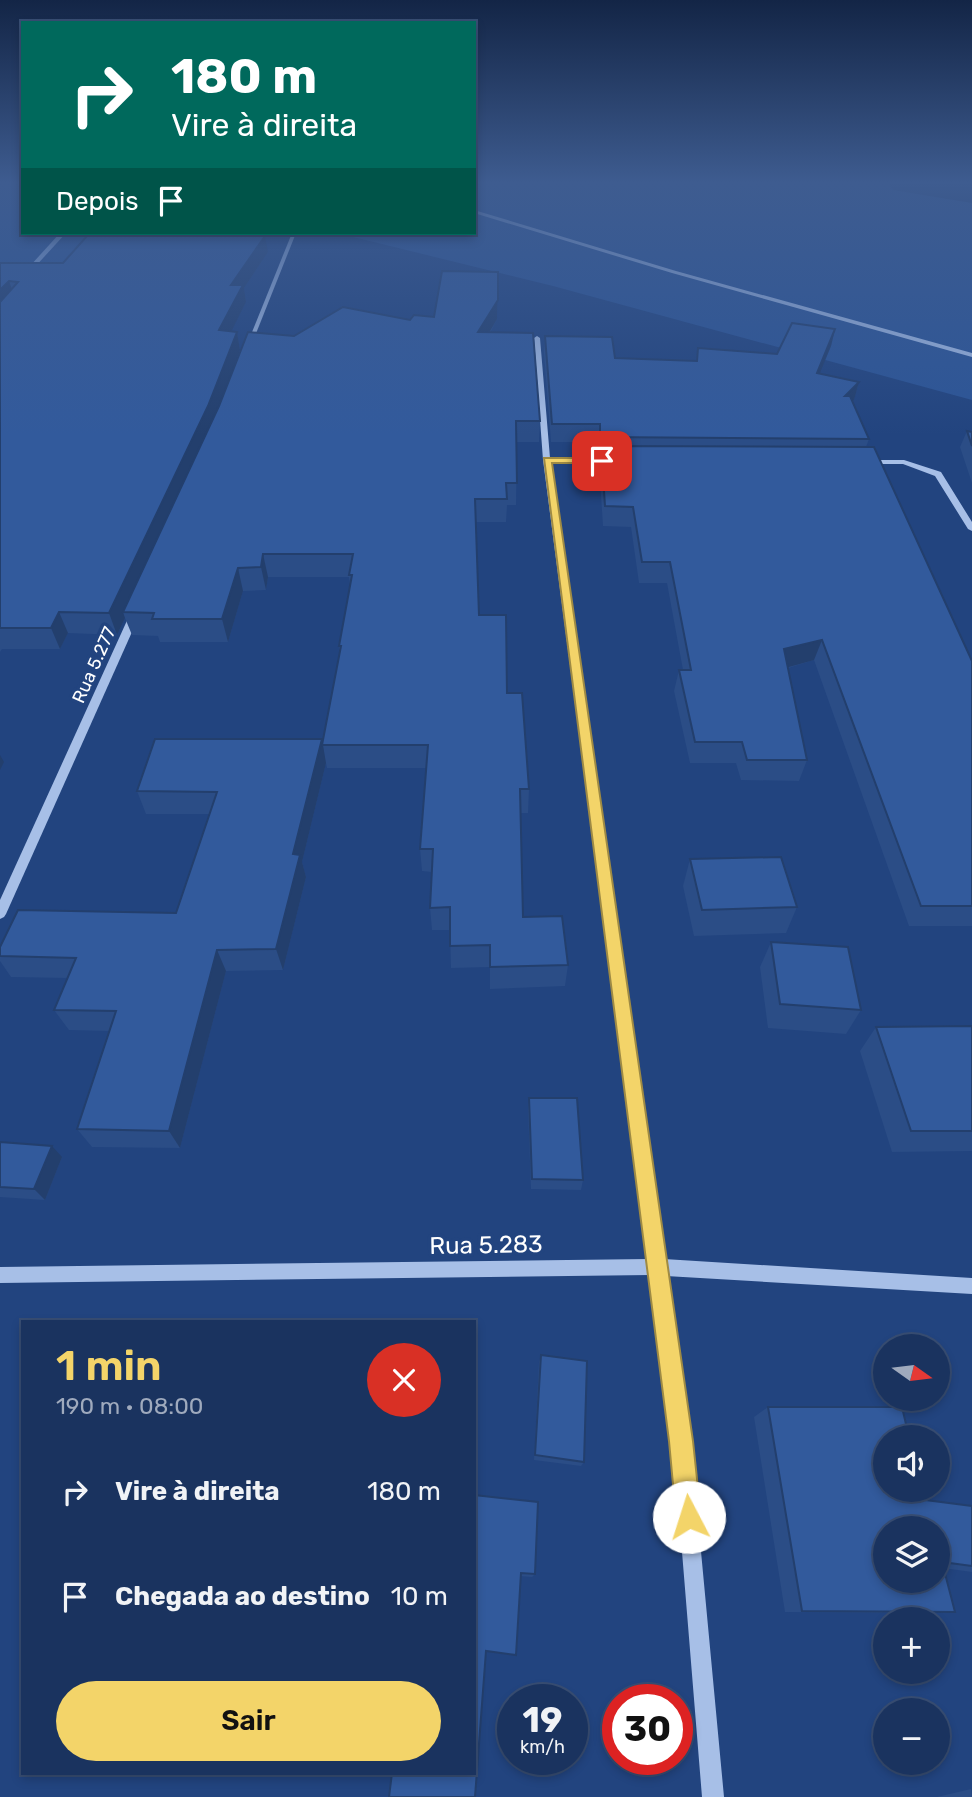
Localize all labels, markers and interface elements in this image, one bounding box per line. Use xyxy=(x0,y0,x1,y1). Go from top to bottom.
text: 180 m xyxy=(171,47,317,105)
icon: right xyxy=(56,49,147,140)
text: Vire à direita xyxy=(171,106,357,144)
icon: arrive xyxy=(152,182,190,220)
text: Depois xyxy=(56,186,138,217)
pin xyxy=(572,431,632,491)
icon: arrive xyxy=(583,442,621,480)
street label: Rua 5.277 xyxy=(67,623,121,707)
street label: Rua 5.283 xyxy=(429,1230,543,1260)
north arrow xyxy=(873,1334,950,1410)
map controls xyxy=(873,1334,950,1775)
text: 1 min xyxy=(56,1341,162,1391)
button: close xyxy=(367,1343,441,1417)
text: 190 m · 08:00 xyxy=(56,1392,203,1420)
button: sound xyxy=(873,1425,950,1502)
icon: right xyxy=(56,1473,94,1511)
text: Vire à direita xyxy=(115,1476,280,1507)
text: 180 m xyxy=(367,1476,441,1507)
position arrow xyxy=(652,1480,726,1554)
button: layers xyxy=(873,1516,950,1593)
icon: arrive xyxy=(56,1578,94,1616)
text: Chegada ao destino xyxy=(115,1581,370,1612)
text: 10 m xyxy=(391,1581,448,1612)
button: + xyxy=(873,1607,950,1684)
button: Sair xyxy=(56,1681,441,1761)
speed limit sign: 30 xyxy=(602,1684,693,1775)
button: − xyxy=(873,1698,950,1775)
text: 19 xyxy=(523,1699,562,1741)
text: km/h xyxy=(520,1736,565,1758)

